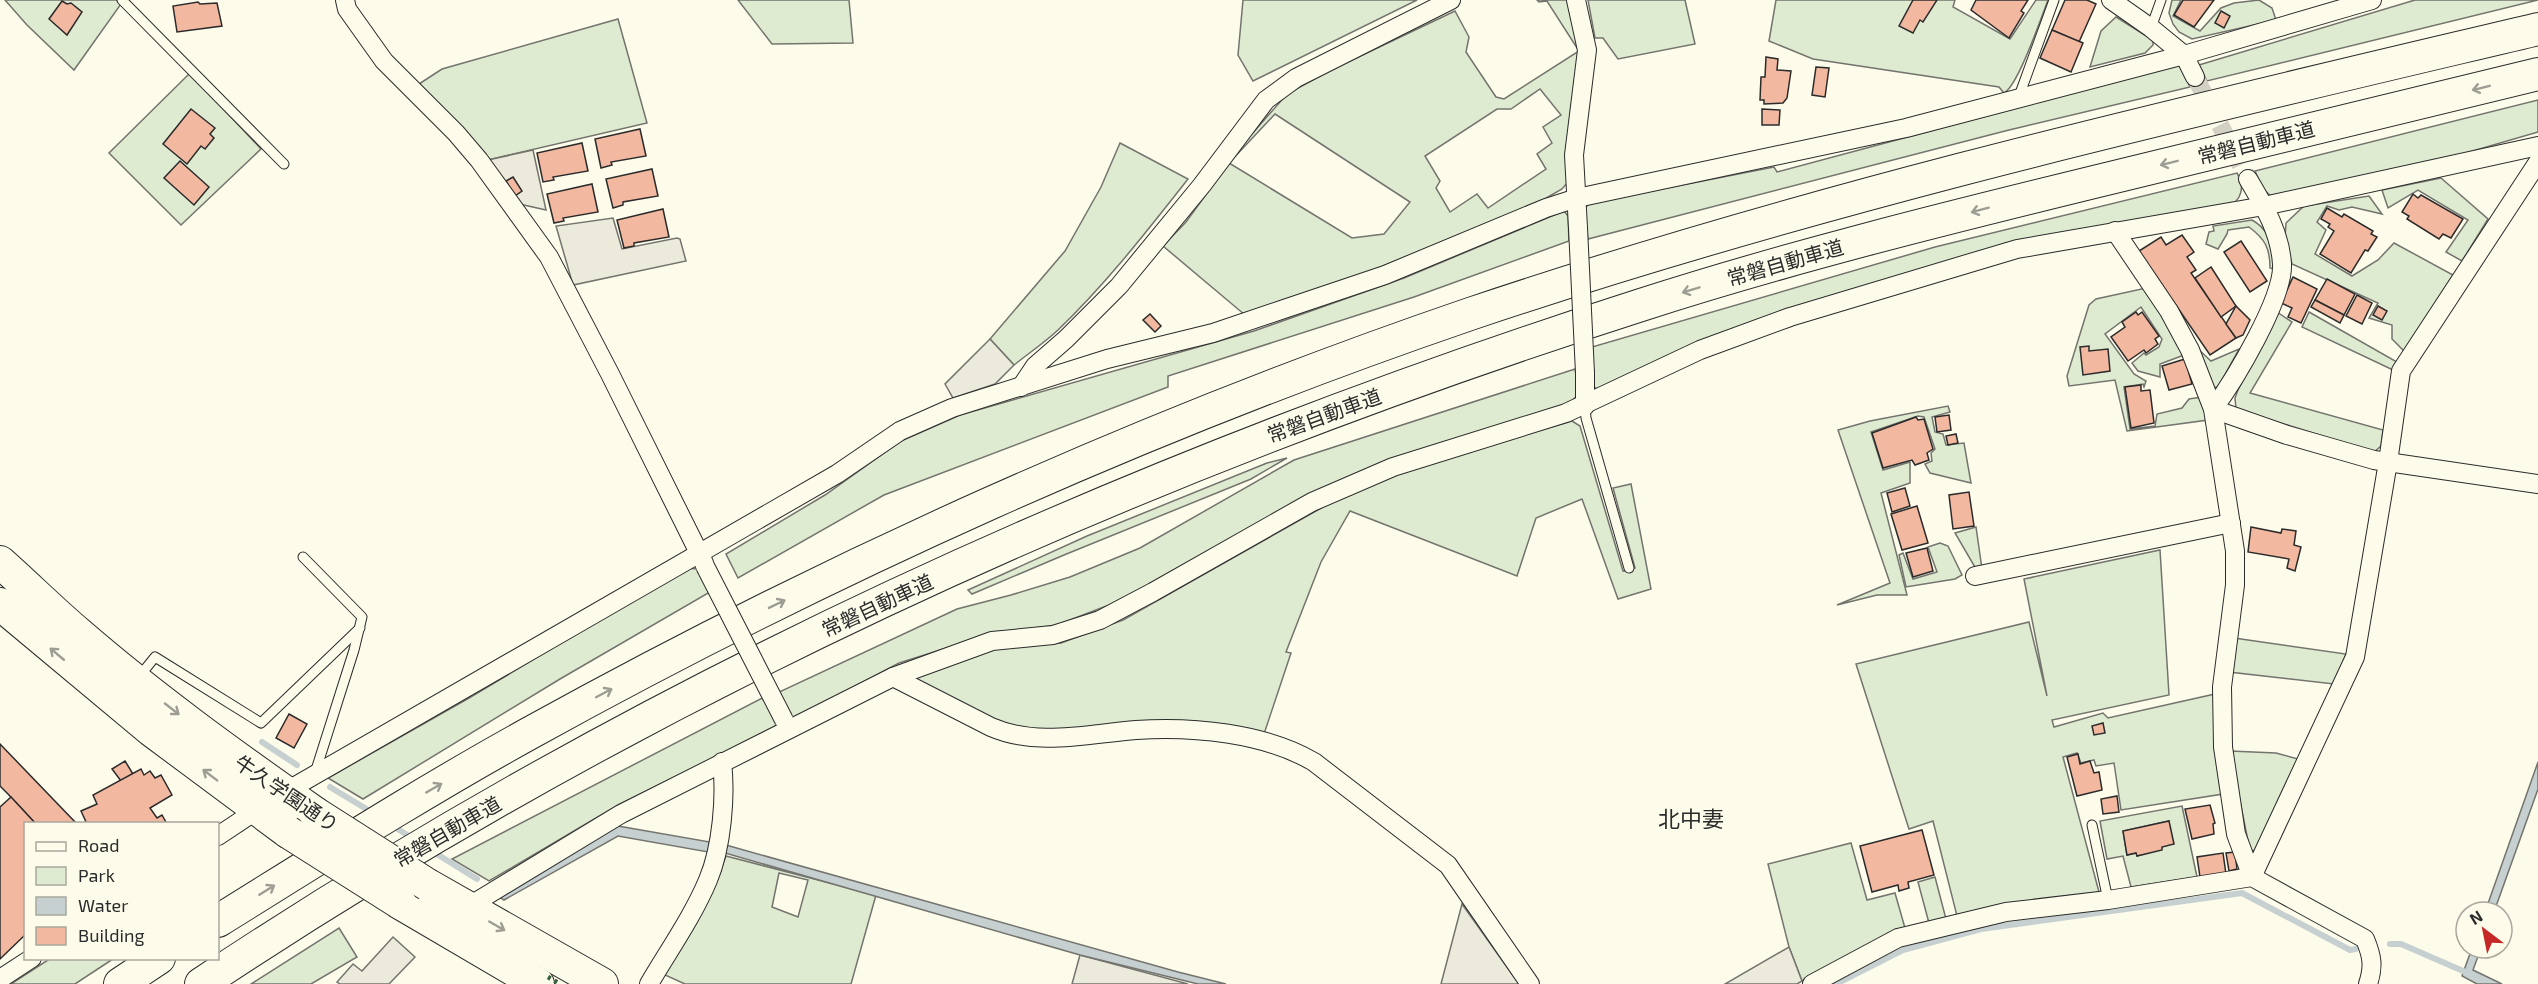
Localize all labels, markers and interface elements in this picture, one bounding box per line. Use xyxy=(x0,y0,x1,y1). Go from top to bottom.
one-way arrow xyxy=(2472,82,2491,94)
street label: 常磐自動車道 xyxy=(2195,116,2317,168)
one-way arrow xyxy=(2160,158,2179,170)
one-way arrow xyxy=(1971,205,1990,216)
street label: 常磐自動車道 xyxy=(1724,234,1846,290)
one-way arrow xyxy=(1682,285,1701,296)
street label: 常磐自動車道 xyxy=(1264,383,1384,447)
street label: 常磐自動車道 xyxy=(818,569,936,641)
one-way arrow xyxy=(768,598,786,610)
one-way arrow xyxy=(50,647,66,660)
one-way arrow xyxy=(595,687,612,699)
one-way arrow xyxy=(164,703,180,716)
street label: 牛久学園通り xyxy=(231,749,343,837)
one-way arrow xyxy=(202,769,218,782)
one-way arrow xyxy=(424,782,442,793)
street label: 常磐自動車道 xyxy=(389,791,505,871)
district label: 北中妻 xyxy=(1658,805,1724,831)
legend xyxy=(24,822,219,960)
text: Road xyxy=(78,834,119,856)
text: Park xyxy=(78,864,115,886)
one-way arrow xyxy=(258,883,275,895)
text: Water xyxy=(78,894,128,916)
north arrow xyxy=(2454,900,2514,960)
text: N xyxy=(2466,906,2486,928)
one-way arrow xyxy=(488,920,505,932)
text: Building xyxy=(78,924,145,946)

